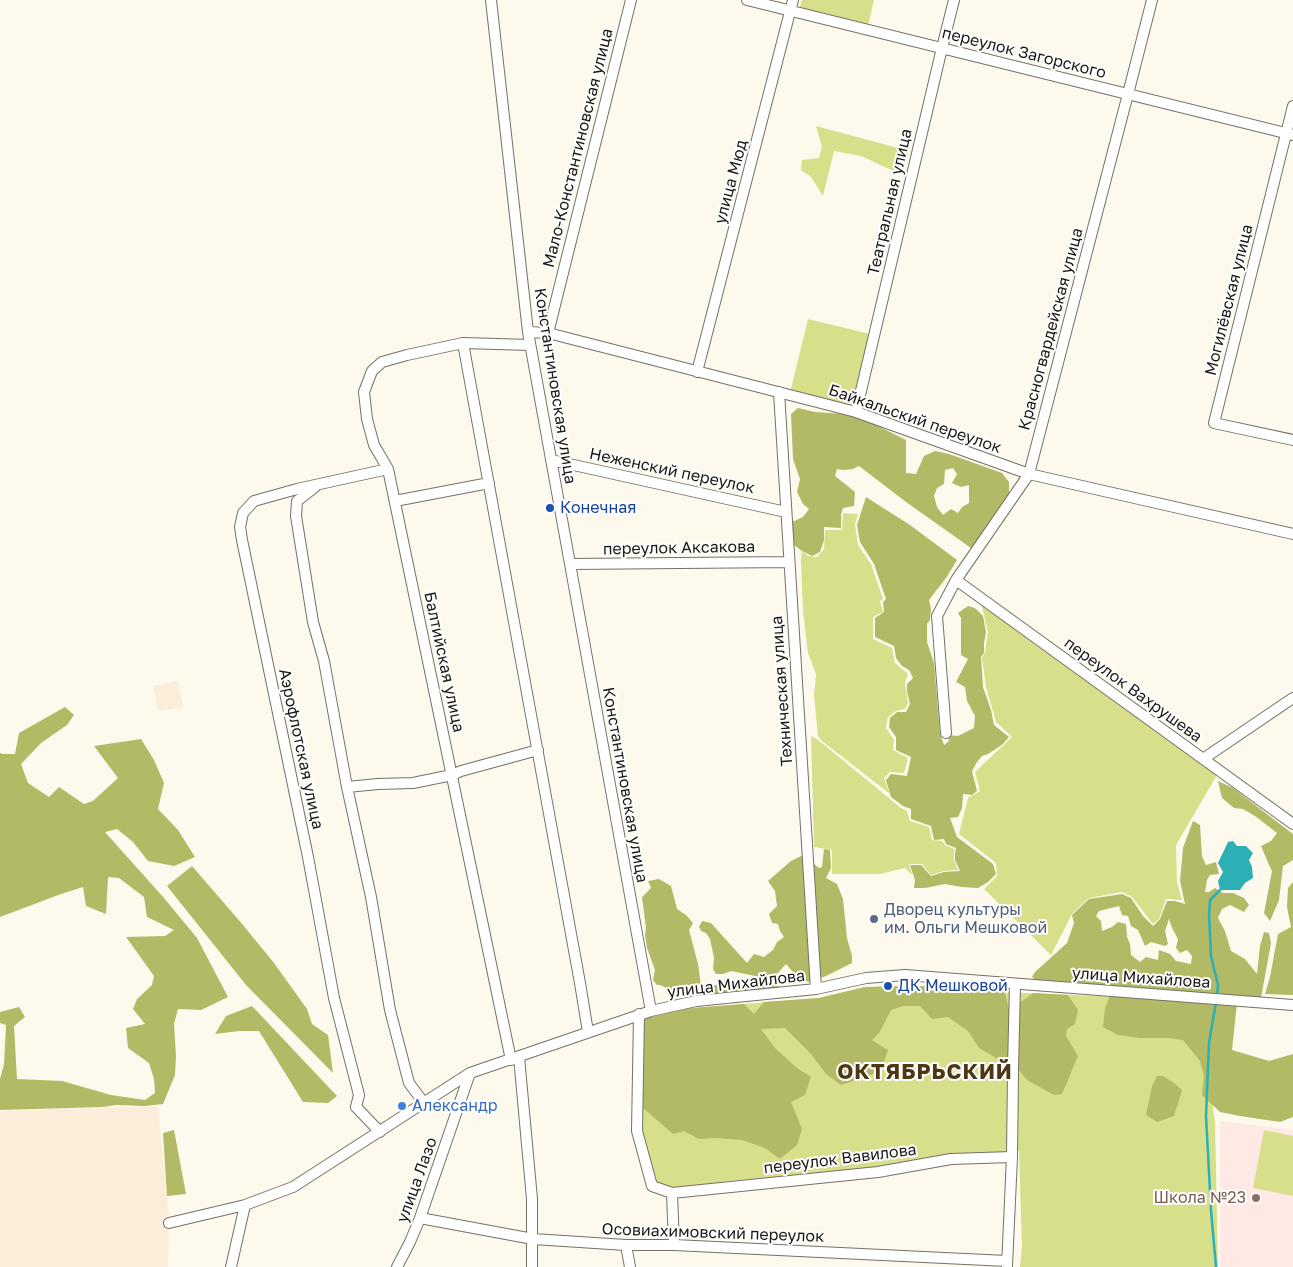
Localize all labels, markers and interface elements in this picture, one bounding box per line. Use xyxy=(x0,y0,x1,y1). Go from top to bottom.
street label: переулок Загорского xyxy=(940,23,1108,83)
street label: Мало-Константиновская улица xyxy=(539,26,617,270)
street label: Театральная улица xyxy=(864,127,916,277)
street label: улица Мюд xyxy=(711,138,751,226)
street label: Могилёвская улица xyxy=(1201,222,1257,378)
street label: Красногвардейская улица xyxy=(1015,226,1087,432)
street label: Константиновская улица xyxy=(530,287,580,485)
street label: Байкальский переулок xyxy=(826,380,1004,458)
street label: Неженский переулок xyxy=(588,444,756,498)
place label: Конечная xyxy=(560,498,636,518)
marker: Конечная xyxy=(544,502,556,514)
street label: переулок Аксакова xyxy=(603,537,755,559)
street label: Балтийская улица xyxy=(420,590,468,734)
street label: Техническая улица xyxy=(767,615,797,767)
street label: переулок Вахрушева xyxy=(1060,633,1206,747)
street label: Аэрофлотская улица xyxy=(275,667,327,831)
street label: Константиновская улица xyxy=(598,686,652,884)
place label: Дворец культуры им. Ольги Мешковой xyxy=(884,900,1047,938)
marker: Дворец культуры им. Ольги Мешковой xyxy=(868,913,880,925)
street label: улица Михайлова xyxy=(1071,964,1211,992)
street label: улица Михайлова xyxy=(666,966,806,1002)
place label: ДК Мешковой xyxy=(898,976,1008,996)
marker: ДК Мешковой xyxy=(882,980,894,992)
district label: ОКТЯБРЬСКИЙ xyxy=(836,1059,1014,1085)
place label: Александр xyxy=(412,1096,498,1116)
marker: Александр xyxy=(396,1100,408,1112)
street label: улица Лазо xyxy=(393,1135,441,1225)
street label: переулок Вавилова xyxy=(762,1140,918,1178)
place label: Школа №23 xyxy=(1154,1188,1246,1208)
marker: Школа №23 xyxy=(1250,1192,1262,1204)
street label: Осовиахимовский переулок xyxy=(601,1220,825,1246)

